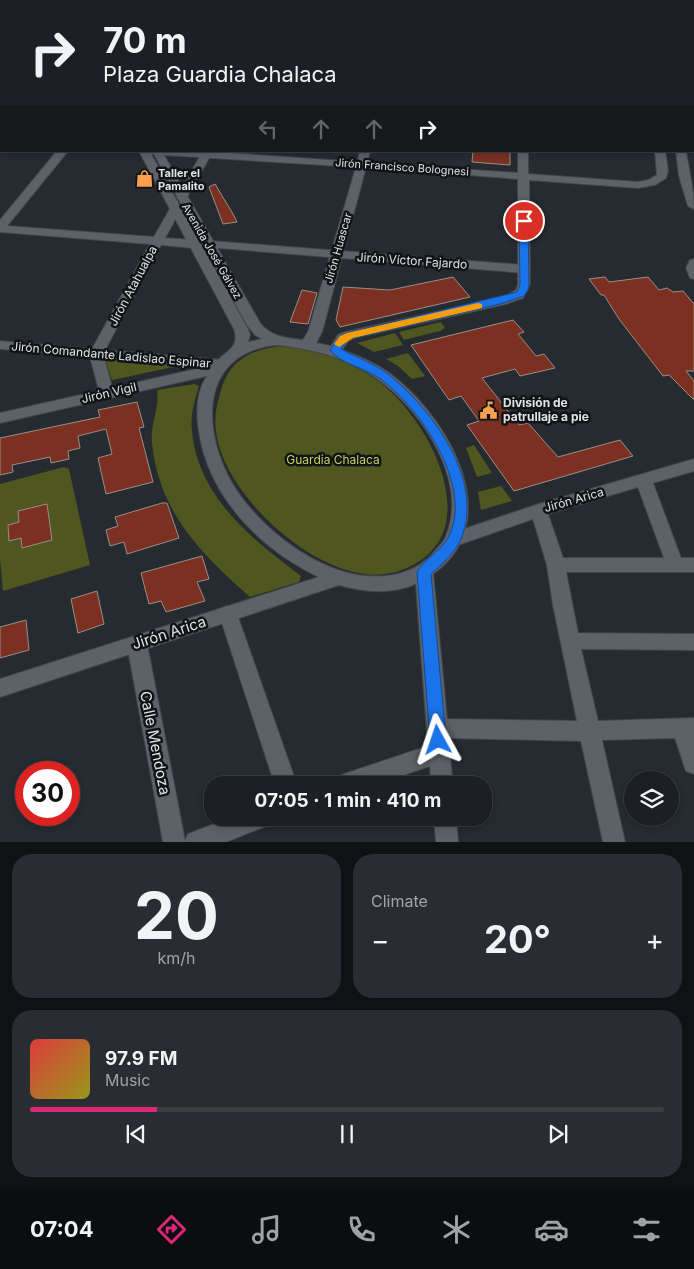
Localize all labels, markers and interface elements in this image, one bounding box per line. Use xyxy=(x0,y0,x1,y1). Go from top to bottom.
text: 70 m xyxy=(103,19,187,61)
icon: right xyxy=(20,20,85,85)
text: Plaza Guardia Chalaca xyxy=(103,61,337,87)
icon: left xyxy=(254,115,282,143)
icon: ahead xyxy=(307,115,335,143)
icon: ahead xyxy=(360,115,388,143)
icon: right xyxy=(413,115,441,143)
street label: Jirón Francisco Bolognesi xyxy=(335,155,469,179)
place label: Taller el Pamalito xyxy=(158,166,205,193)
shop icon: Taller el Pamalito xyxy=(134,169,154,189)
pin xyxy=(503,200,545,242)
street label: Avenida José Gálvez xyxy=(179,201,245,301)
icon: arrive xyxy=(510,207,538,235)
street label: Jirón Huascar xyxy=(321,211,355,285)
street label: Jirón Atahualpa xyxy=(105,243,160,328)
street label: Jirón Víctor Fajardo xyxy=(356,249,468,272)
street label: Jirón Comandante Ladislao Espinar xyxy=(11,338,212,371)
street label: Jirón Vigil xyxy=(80,379,138,406)
place label: División de patrullaje a pie xyxy=(503,395,589,424)
public building icon: División de patrullaje a pie xyxy=(479,400,499,420)
park label: Guardia Chalaca xyxy=(286,452,380,467)
street label: Jirón Arica xyxy=(542,484,605,515)
street label: Jirón Arica xyxy=(129,612,208,653)
street label: Calle Mendoza xyxy=(136,689,175,796)
position arrow xyxy=(411,713,463,765)
speed limit sign: 30 xyxy=(15,761,80,826)
map controls xyxy=(624,771,679,826)
button: layers xyxy=(624,771,679,826)
text: 07:05 · 1 min · 410 m xyxy=(255,789,441,812)
text: 20 xyxy=(134,876,219,955)
text: Climate xyxy=(371,891,428,911)
text: 20° xyxy=(484,916,551,962)
text: − xyxy=(371,923,390,957)
text: + xyxy=(645,923,664,957)
text: km/h xyxy=(157,948,196,968)
text: 97.9 FM xyxy=(105,1047,177,1070)
text: Music xyxy=(105,1070,150,1090)
icon: previous xyxy=(122,1120,150,1148)
icon: pause xyxy=(333,1120,361,1148)
icon: next xyxy=(544,1120,572,1148)
icon: directions xyxy=(154,1212,189,1247)
icon: music xyxy=(249,1212,284,1247)
icon: phone xyxy=(344,1212,379,1247)
icon: climate xyxy=(439,1212,474,1247)
icon: car xyxy=(534,1212,569,1247)
icon: filters xyxy=(629,1212,664,1247)
text: 07:04 xyxy=(30,1216,94,1242)

